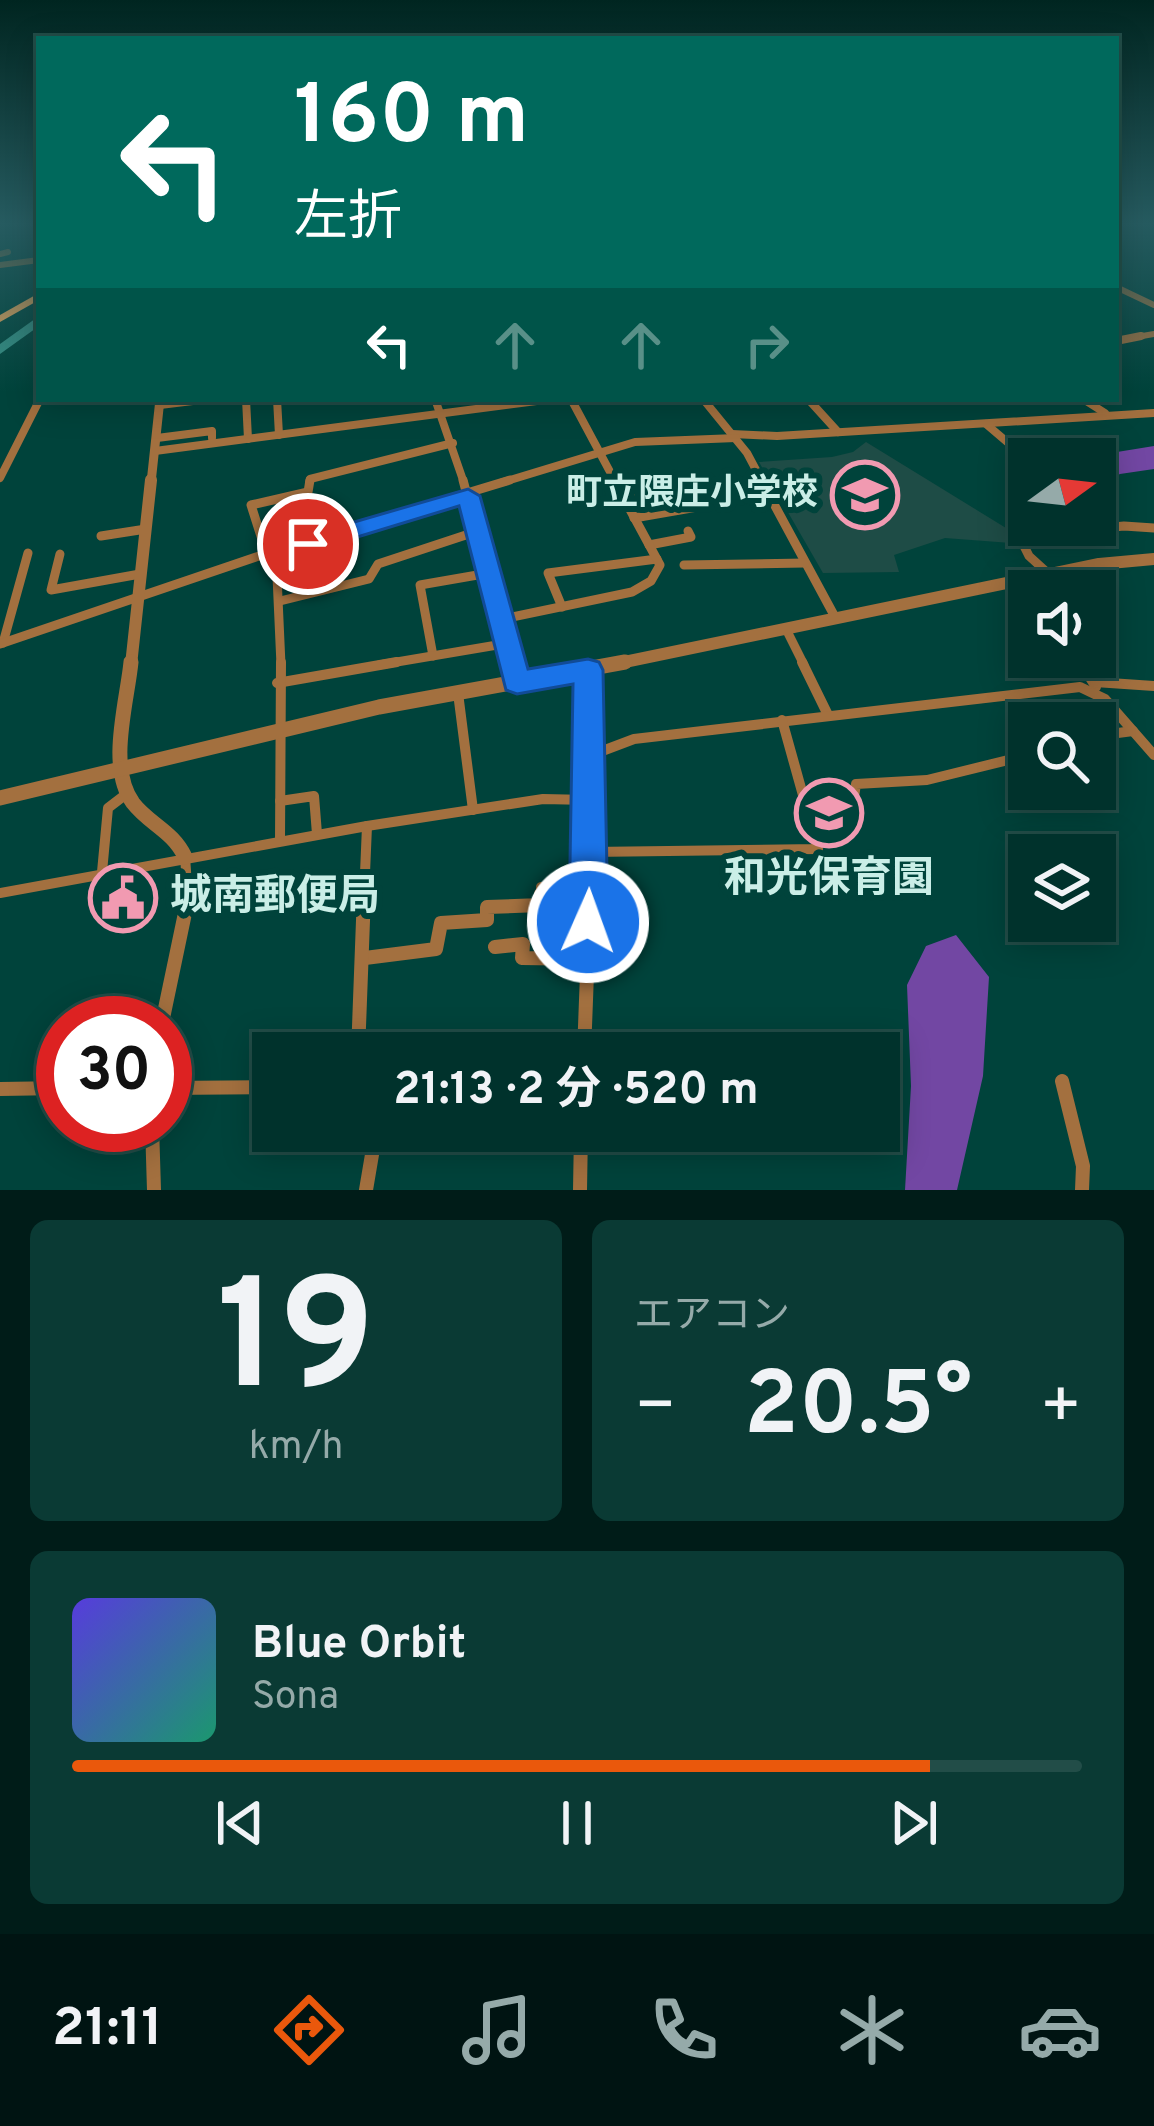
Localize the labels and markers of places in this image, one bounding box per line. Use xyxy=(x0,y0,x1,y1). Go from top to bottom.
school or university icon: 町立隈庄小学校 xyxy=(830,460,900,530)
place label: 町立隈庄小学校 xyxy=(566,472,818,518)
pin xyxy=(257,493,359,595)
school or university icon: 和光保育園 xyxy=(794,778,864,848)
place label: 和光保育園 xyxy=(724,854,934,907)
public building icon: 城南郵便局 xyxy=(88,863,158,933)
place label: 城南郵便局 xyxy=(170,872,380,925)

